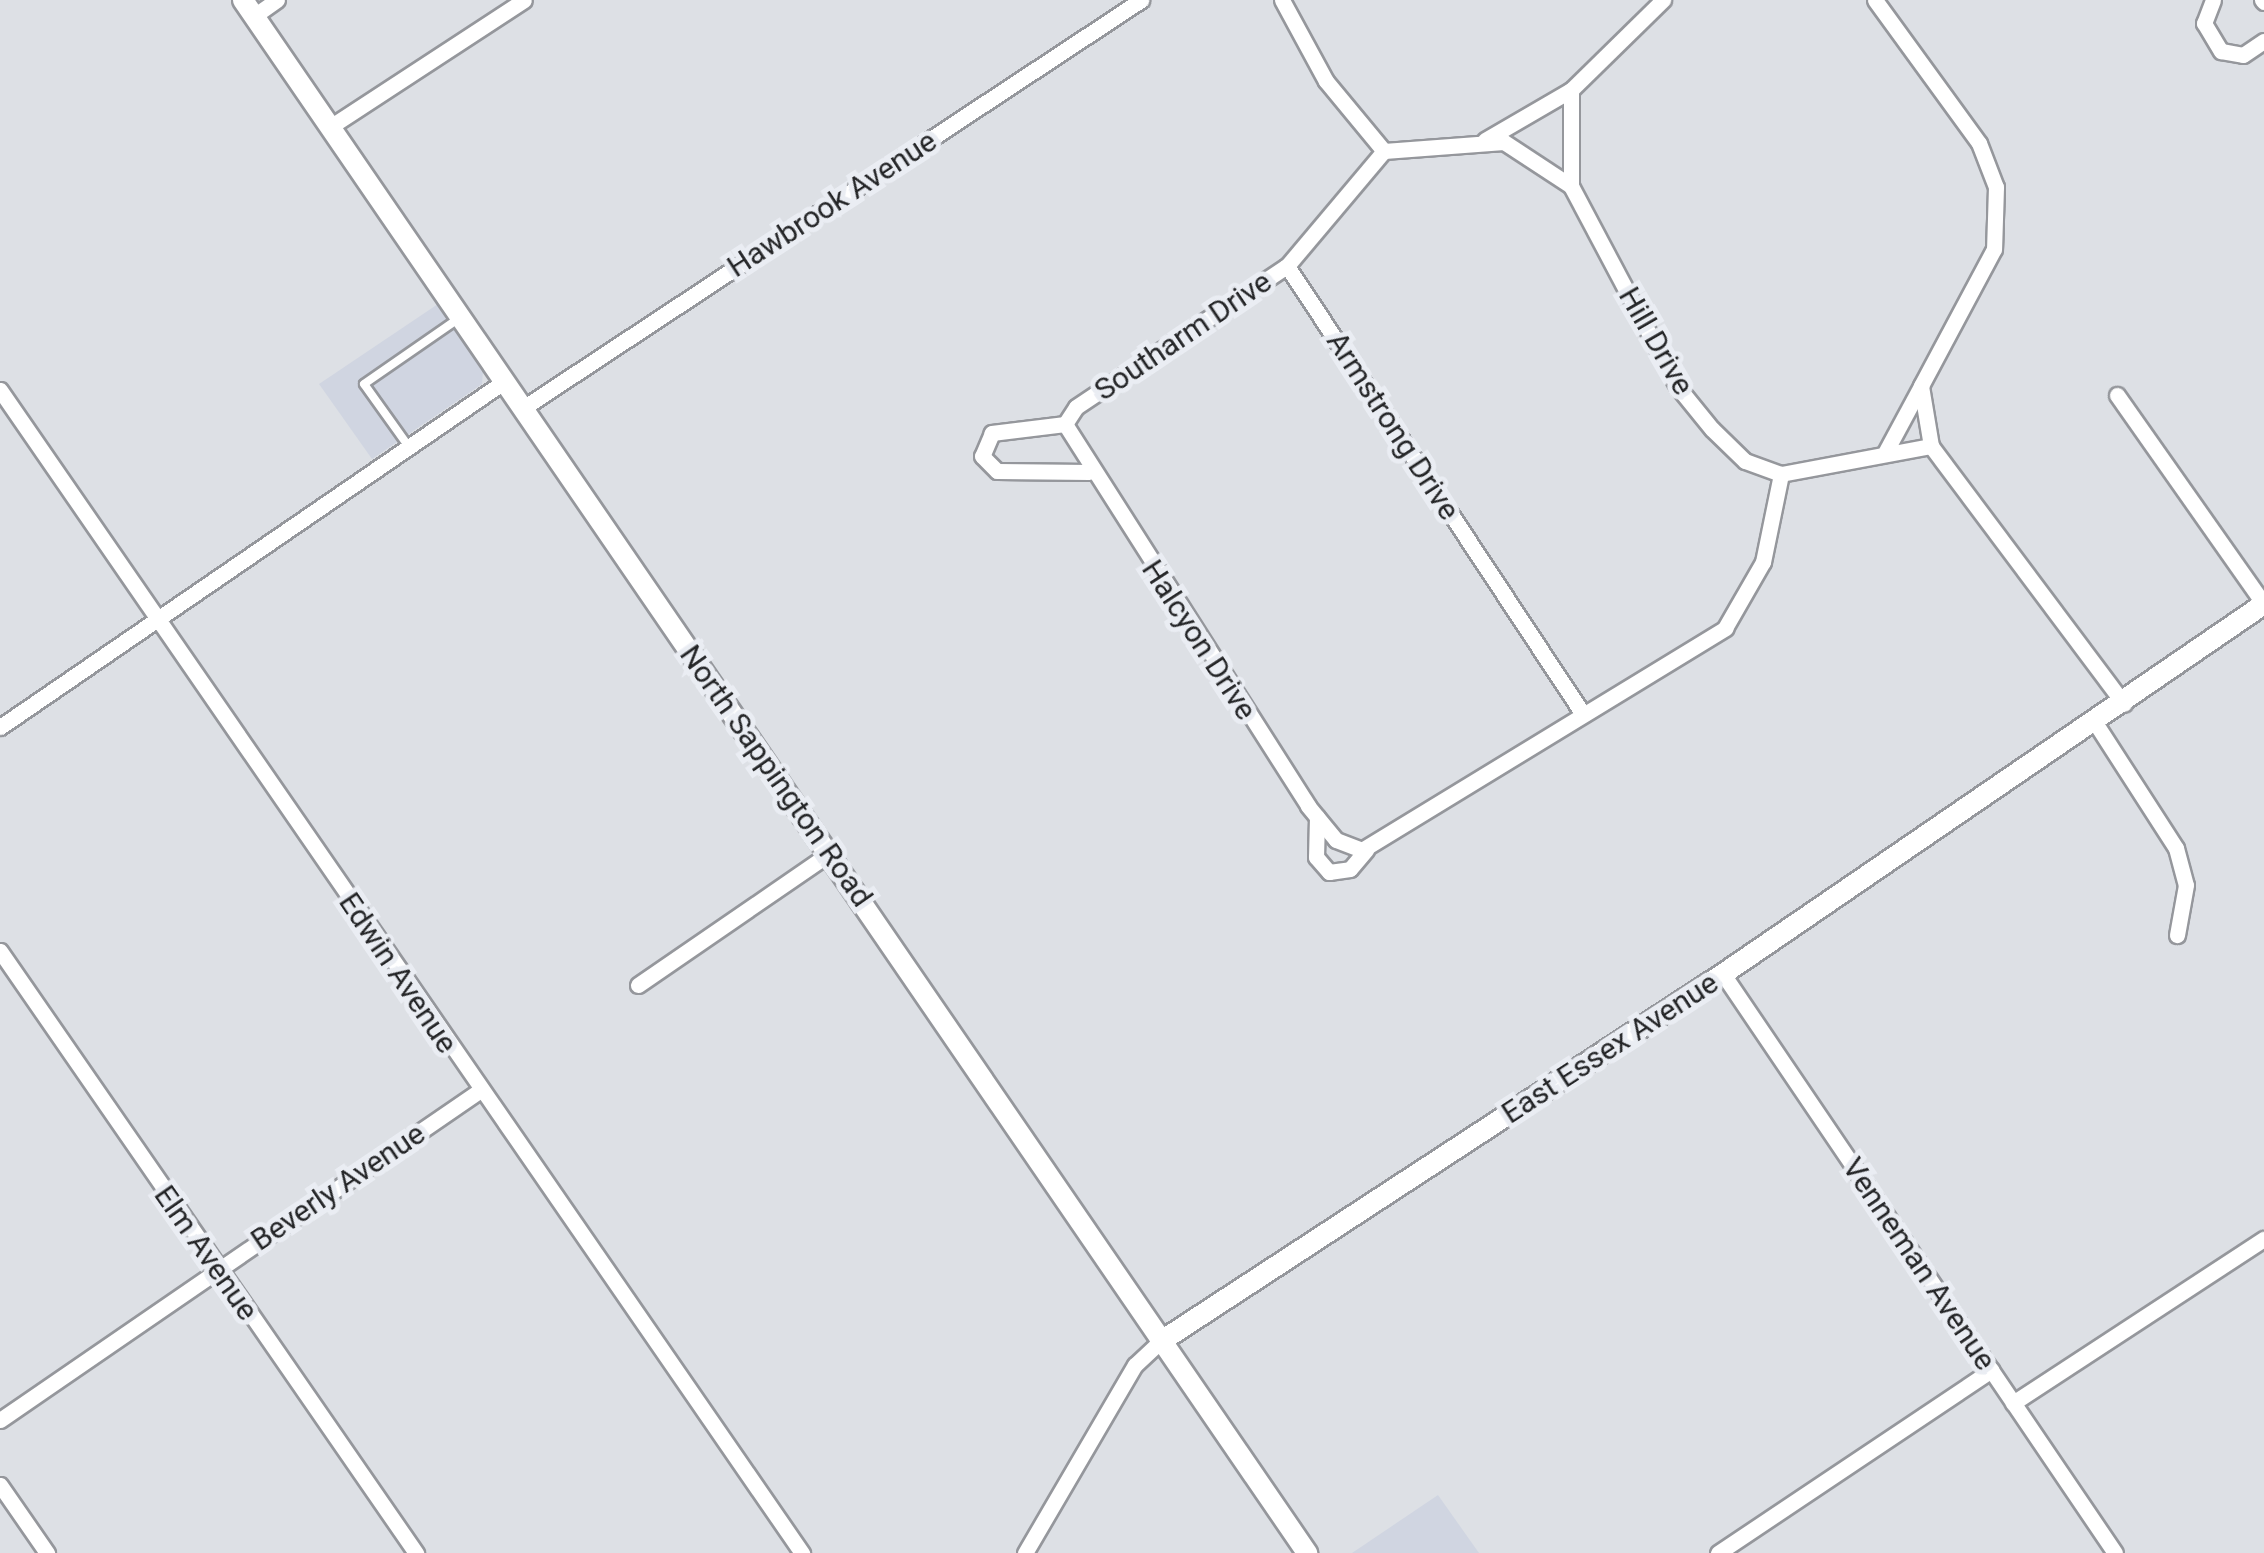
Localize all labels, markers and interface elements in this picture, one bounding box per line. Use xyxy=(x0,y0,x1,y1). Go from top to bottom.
street label: Hawbrook Avenue xyxy=(721,123,943,285)
street label: Southarm Drive xyxy=(1088,264,1278,408)
street label: Hill Drive xyxy=(1611,281,1701,401)
street label: Armstrong Drive xyxy=(1319,325,1467,527)
street label: Halcyon Drive xyxy=(1134,553,1264,727)
street label: North Sappington Road xyxy=(672,638,880,914)
street label: Edwin Avenue xyxy=(331,886,465,1060)
street label: East Essex Avenue xyxy=(1495,965,1725,1131)
street label: Beverly Avenue xyxy=(244,1116,432,1258)
street label: Venneman Avenue xyxy=(1835,1151,2003,1377)
street label: Elm Avenue xyxy=(146,1179,266,1327)

